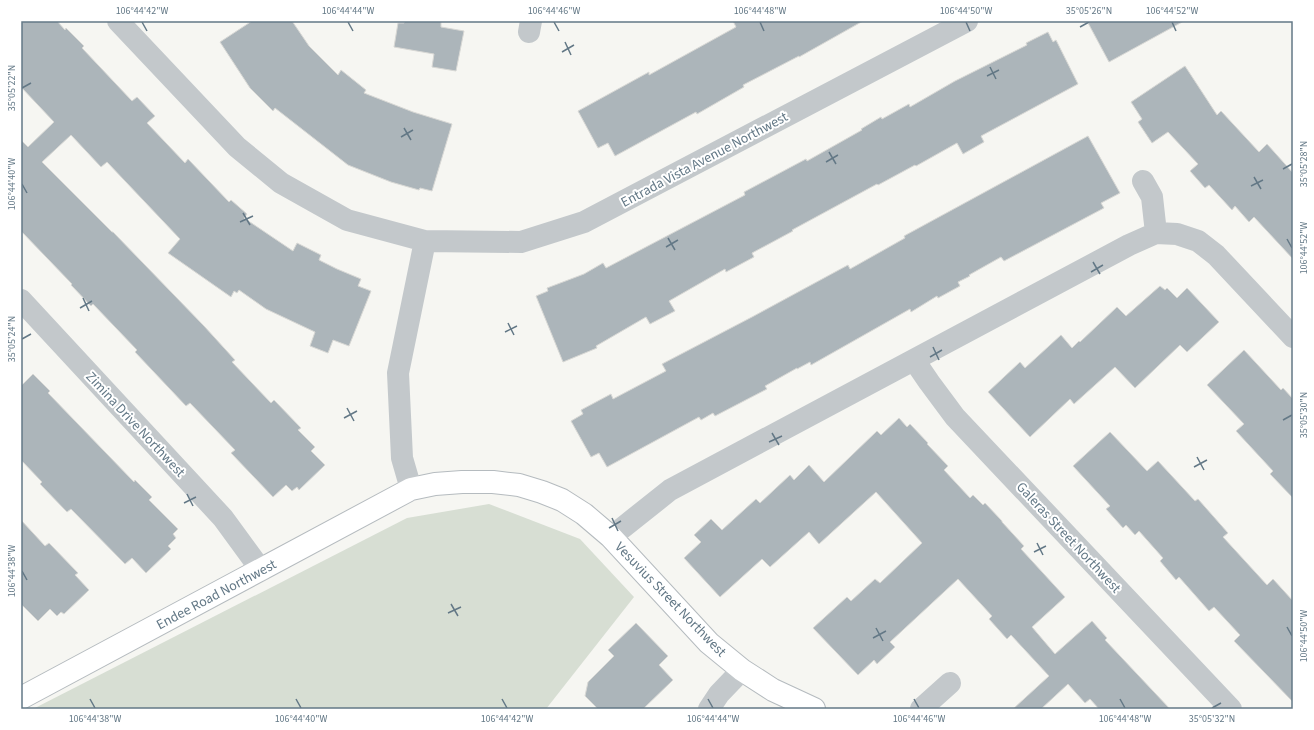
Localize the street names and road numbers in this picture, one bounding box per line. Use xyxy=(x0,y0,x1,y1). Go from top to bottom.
street label: Entrada Vista Avenue Northwest xyxy=(617,107,792,213)
street label: Zimina Drive Northwest xyxy=(81,367,190,482)
street label: Galeras Street Northwest xyxy=(1011,478,1125,598)
street label: Vesuvius Street Northwest xyxy=(610,538,731,662)
street label: Endee Road Northwest xyxy=(153,555,280,635)

